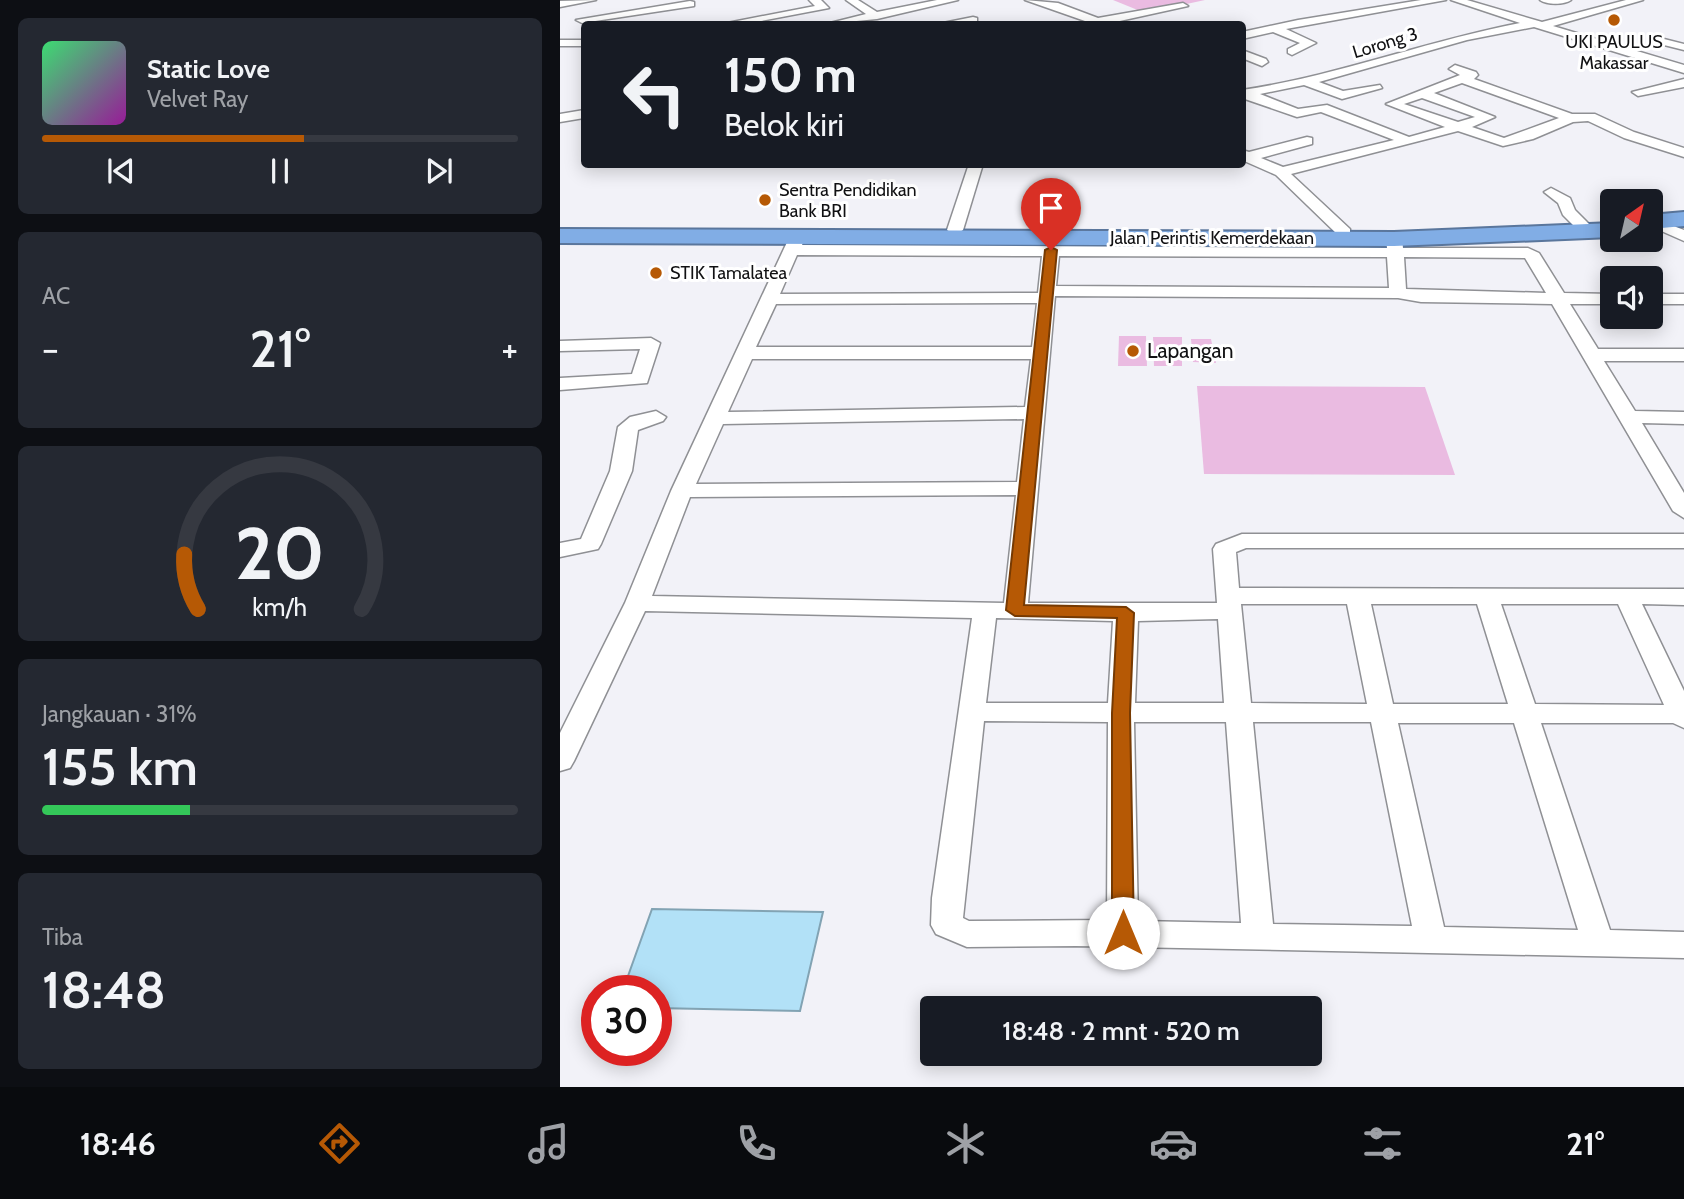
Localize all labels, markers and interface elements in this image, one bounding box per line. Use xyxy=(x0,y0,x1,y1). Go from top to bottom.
marker: UKI PAULUS Makassar xyxy=(1606,12,1622,28)
street label: Lorong 3 xyxy=(1350,23,1420,63)
place label: UKI PAULUS Makassar xyxy=(1565,31,1663,74)
text: 150 m xyxy=(724,45,857,104)
icon: left xyxy=(609,49,700,140)
text: Static Love xyxy=(147,53,270,85)
text: Velvet Ray xyxy=(147,85,248,113)
text: Belok kiri xyxy=(724,105,844,144)
icon: previous xyxy=(102,152,140,190)
icon: pause xyxy=(261,152,299,190)
icon: next xyxy=(420,152,458,190)
pin xyxy=(1021,178,1081,250)
place label: Sentra Pendidikan Bank BRI xyxy=(779,179,917,222)
icon: arrive xyxy=(1032,189,1070,227)
north arrow xyxy=(1600,189,1662,252)
map controls xyxy=(1600,189,1663,329)
marker: Sentra Pendidikan Bank BRI xyxy=(757,192,773,208)
street label: Jalan Perintis Kemerdekaan xyxy=(1109,227,1314,249)
place label: STIK Tamalatea xyxy=(670,262,787,284)
marker: STIK Tamalatea xyxy=(648,265,664,281)
button: sound xyxy=(1600,266,1663,329)
text: AC xyxy=(42,282,70,310)
text: 21° xyxy=(250,317,310,380)
text: − xyxy=(42,325,59,372)
text: + xyxy=(501,325,518,372)
place label: Lapangan xyxy=(1147,338,1233,363)
marker: Lapangan xyxy=(1125,343,1141,359)
text: 20 xyxy=(235,510,325,598)
text: km/h xyxy=(253,592,307,622)
text: Jangkauan · 31% xyxy=(42,700,197,728)
text: 155 km xyxy=(42,735,198,798)
position arrow xyxy=(1086,896,1160,970)
text: Tiba xyxy=(42,923,83,951)
text: 18:48 xyxy=(42,958,166,1021)
speed limit sign: 30 xyxy=(581,975,672,1066)
text: 18:48 · 2 mnt · 520 m xyxy=(1002,1015,1240,1047)
icon: directions xyxy=(315,1119,364,1168)
icon: music xyxy=(524,1119,573,1168)
icon: phone xyxy=(732,1119,781,1168)
icon: climate xyxy=(941,1119,990,1168)
icon: car xyxy=(1149,1119,1198,1168)
icon: filters xyxy=(1358,1119,1407,1168)
text: 18:46 xyxy=(80,1124,156,1163)
text: 21° xyxy=(1566,1124,1604,1163)

